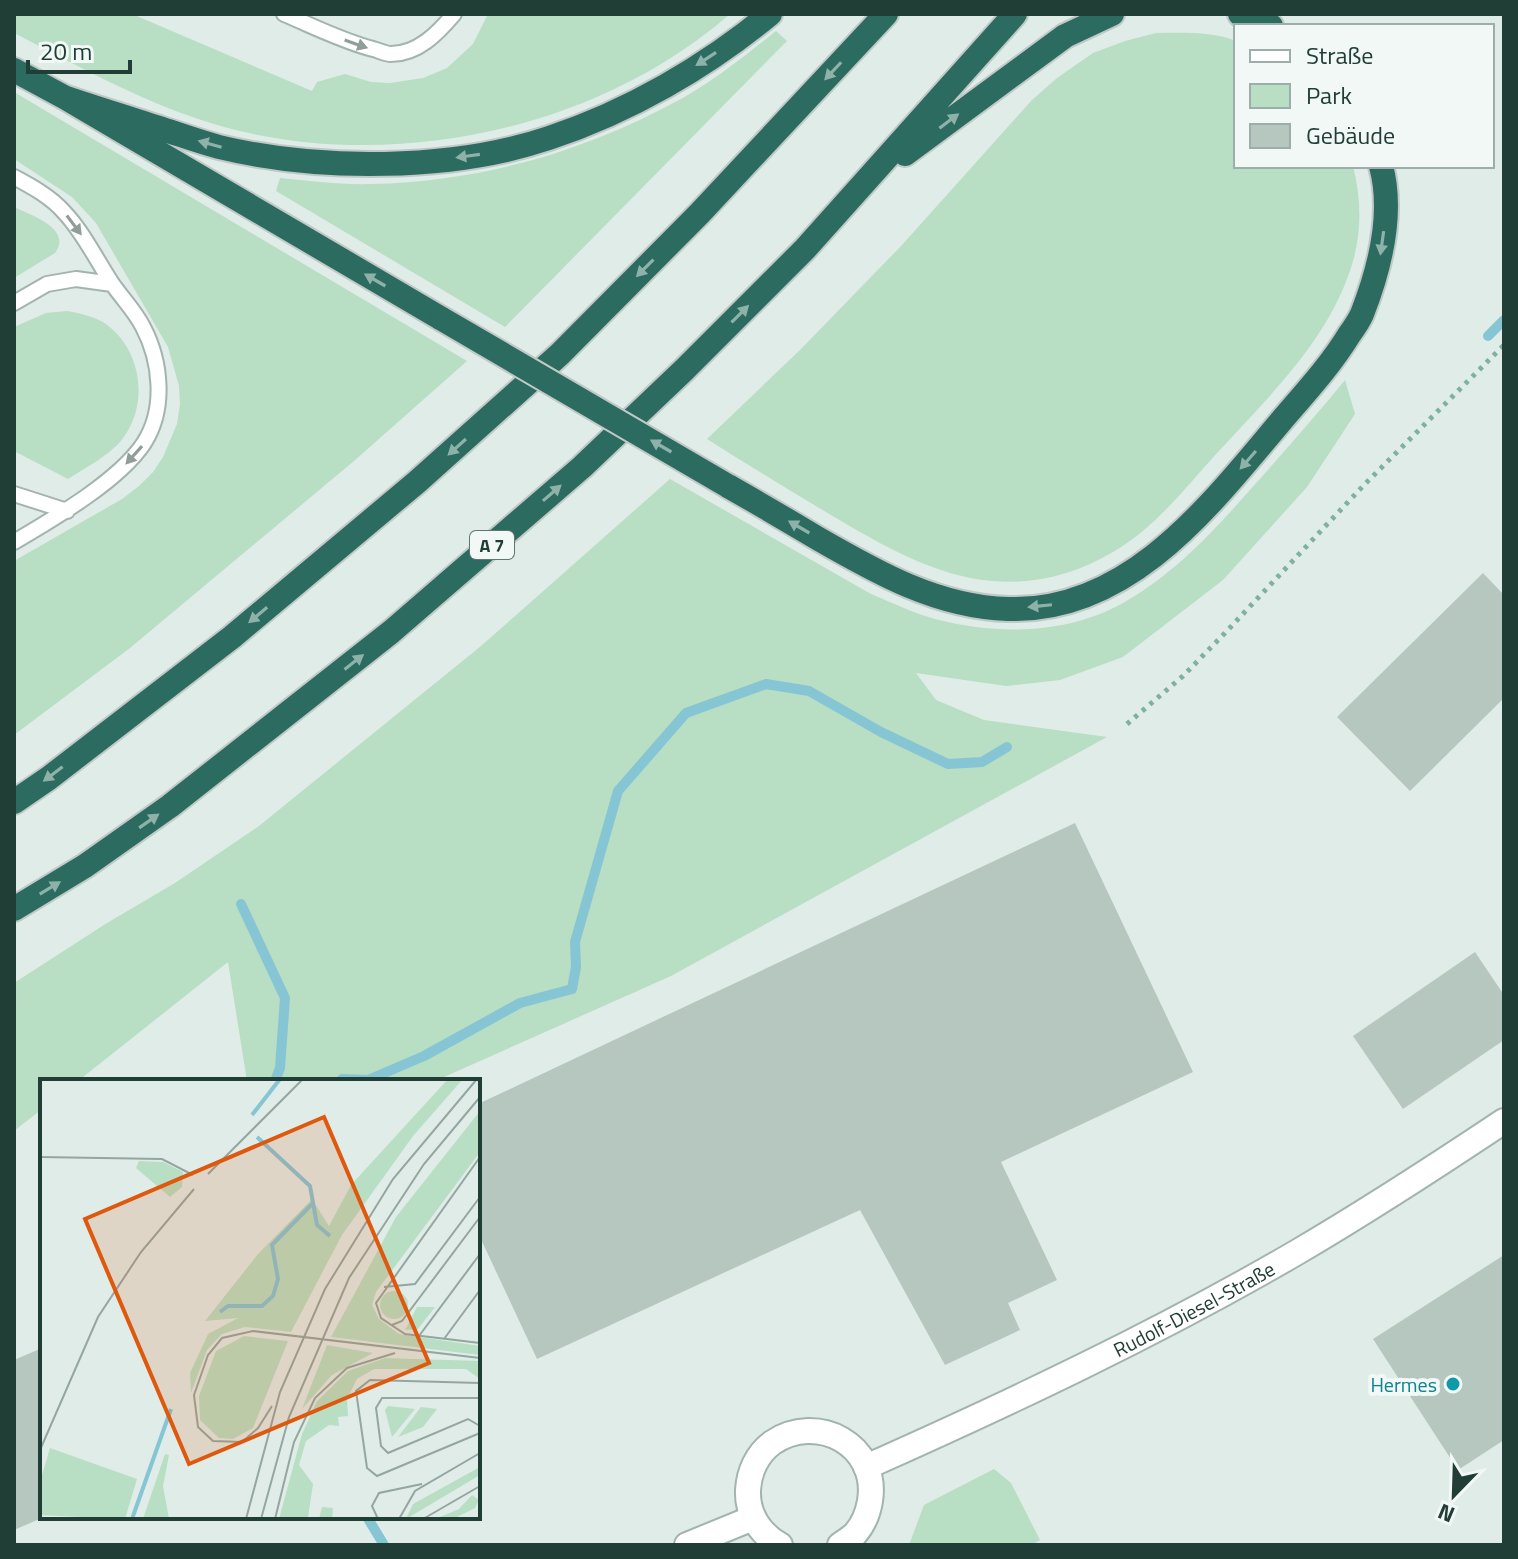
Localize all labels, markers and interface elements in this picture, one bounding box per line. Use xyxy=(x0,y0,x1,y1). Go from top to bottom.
scale bar xyxy=(28,24,130,74)
legend xyxy=(1234,24,1494,168)
text: 20 m xyxy=(40,33,92,69)
text: Straße xyxy=(1306,37,1373,73)
one-way arrow xyxy=(344,38,368,50)
one-way arrow xyxy=(696,52,717,67)
one-way arrow xyxy=(825,62,843,81)
text: Park xyxy=(1306,77,1352,113)
one-way arrow xyxy=(939,114,960,129)
text: Gebäude xyxy=(1306,117,1395,153)
one-way arrow xyxy=(197,137,221,150)
one-way arrow xyxy=(455,150,480,163)
one-way arrow xyxy=(66,215,81,236)
one-way arrow xyxy=(1375,231,1388,256)
one-way arrow xyxy=(636,258,655,277)
one-way arrow xyxy=(364,273,386,287)
one-way arrow xyxy=(730,305,749,324)
one-way arrow xyxy=(447,437,466,455)
one-way arrow xyxy=(649,440,672,454)
one-way arrow xyxy=(125,445,143,464)
one-way arrow xyxy=(1239,451,1257,470)
one-way arrow xyxy=(542,485,562,502)
one-way arrow xyxy=(788,520,810,534)
road number: A 7 xyxy=(470,531,514,559)
one-way arrow xyxy=(1028,600,1053,613)
one-way arrow xyxy=(248,606,268,623)
one-way arrow xyxy=(344,654,364,670)
one-way arrow xyxy=(43,766,63,782)
one-way arrow xyxy=(138,814,159,829)
one-way arrow xyxy=(39,880,60,895)
inset map xyxy=(40,1079,480,1519)
street label: Rudolf-Diesel-Straße xyxy=(1107,1253,1280,1364)
place label: Hermes xyxy=(1370,1369,1437,1400)
marker: Hermes xyxy=(1444,1375,1462,1393)
north arrow xyxy=(1414,1455,1494,1535)
text: N xyxy=(1433,1495,1460,1532)

